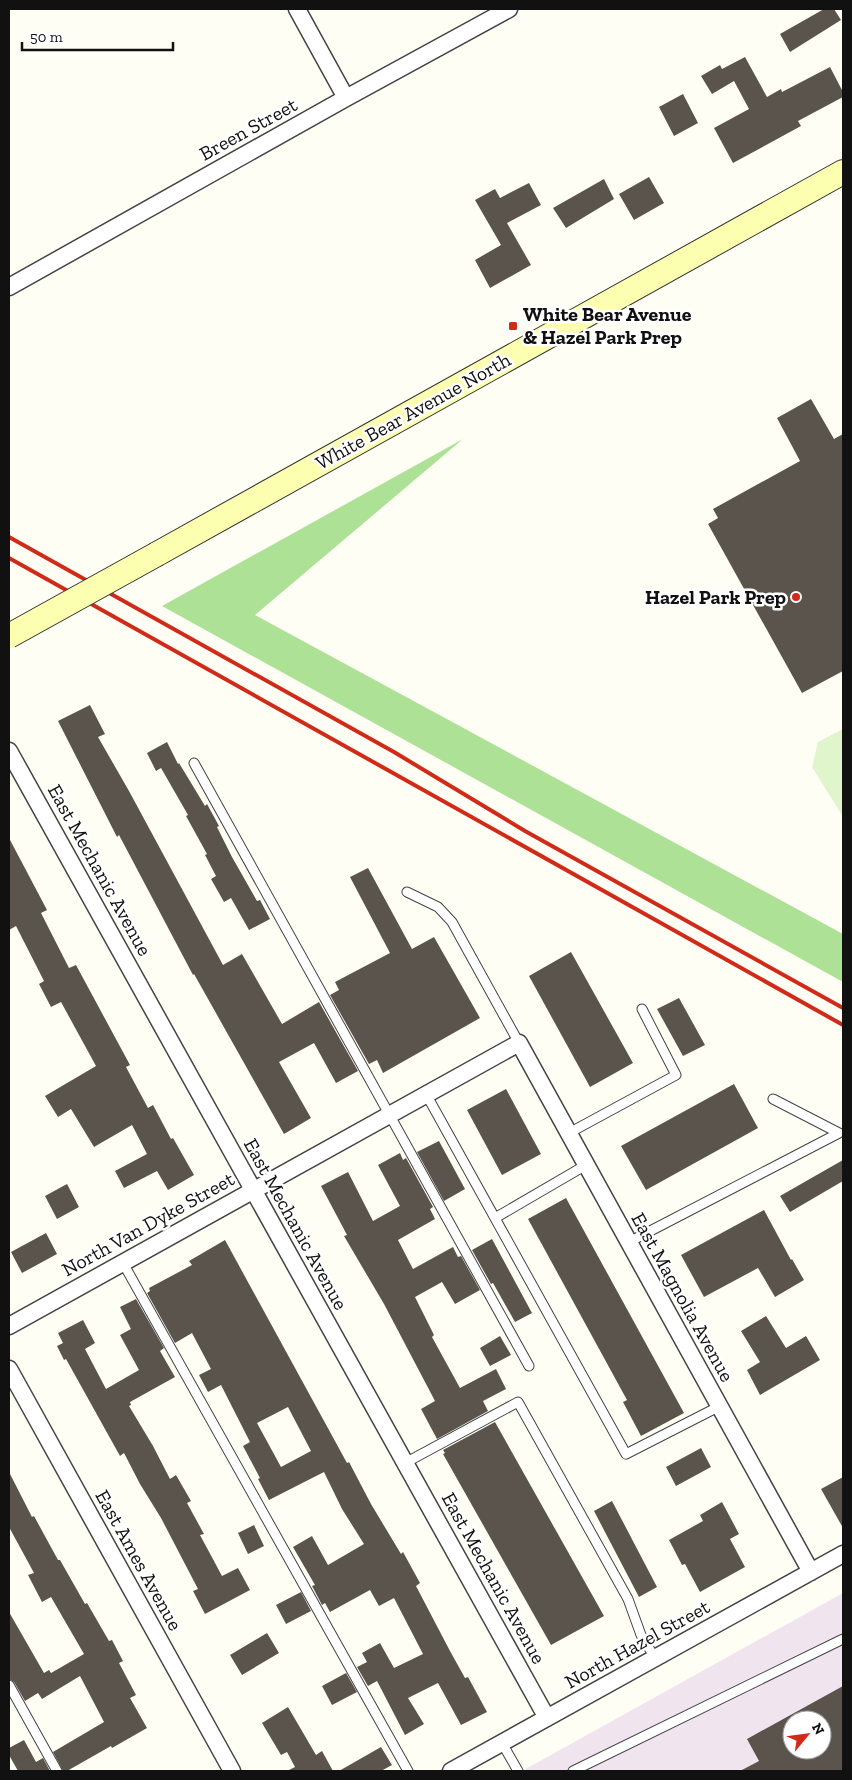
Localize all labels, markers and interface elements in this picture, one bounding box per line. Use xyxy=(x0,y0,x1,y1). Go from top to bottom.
scale bar xyxy=(22,20,174,52)
text: 50 m xyxy=(30,28,63,46)
street label: Breen Street xyxy=(195,92,302,166)
place label: White Bear Avenue & Hazel Park Prep xyxy=(523,302,692,349)
marker: White Bear Avenue & Hazel Park Prep xyxy=(507,320,519,332)
street label: White Bear Avenue North xyxy=(311,347,516,475)
place label: Hazel Park Prep xyxy=(645,585,786,609)
marker: Hazel Park Prep xyxy=(790,591,802,603)
street label: East Mechanic Avenue xyxy=(43,780,157,960)
street label: East Mechanic Avenue xyxy=(239,1134,353,1314)
street label: North Van Dyke Street xyxy=(58,1166,239,1281)
street label: East Magnolia Avenue xyxy=(626,1208,740,1386)
street label: East Ames Avenue xyxy=(90,1485,188,1635)
street label: East Mechanic Avenue xyxy=(437,1488,551,1668)
street label: North Hazel Street xyxy=(560,1594,714,1694)
north arrow xyxy=(782,1710,832,1760)
text: N xyxy=(808,1720,828,1738)

